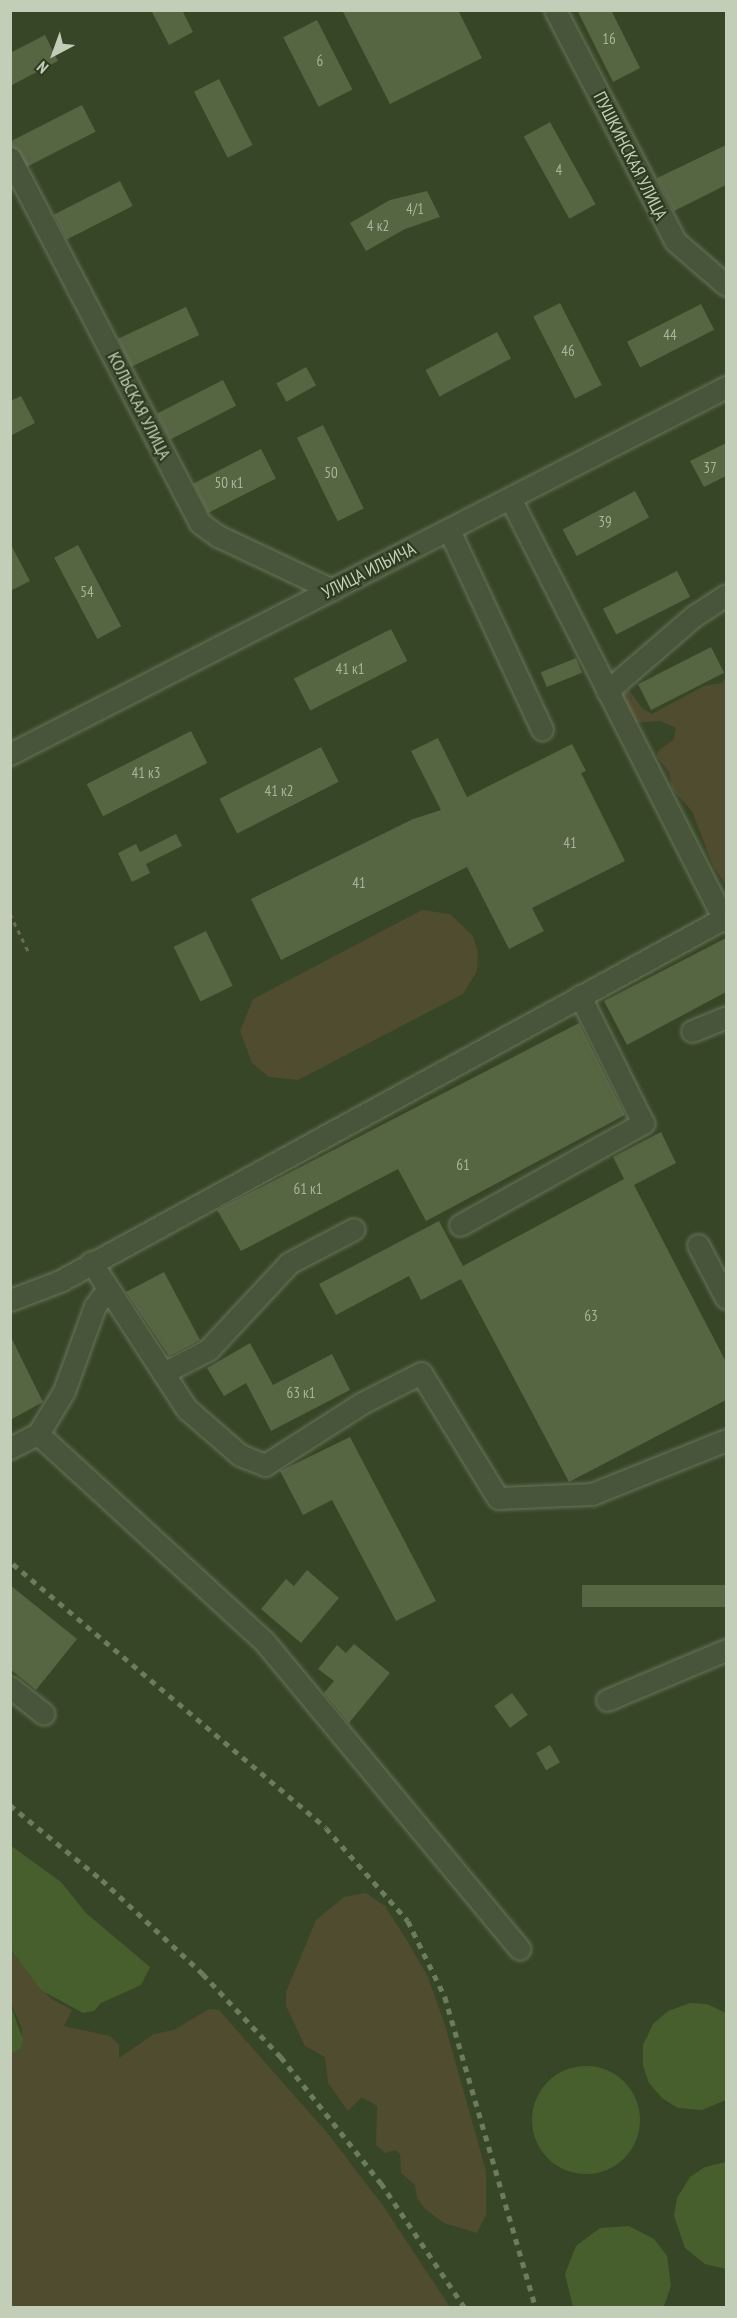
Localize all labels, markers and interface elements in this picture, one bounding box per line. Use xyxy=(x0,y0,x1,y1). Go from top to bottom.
north arrow xyxy=(24,24,84,84)
house number: 16 xyxy=(602,30,616,48)
house number: 6 xyxy=(317,52,323,70)
text: N xyxy=(32,57,52,78)
street label: ПУШКИНСКАЯ УЛИЦА xyxy=(588,88,672,224)
house number: 4 xyxy=(556,161,562,179)
house number: 4/1 xyxy=(406,200,424,218)
house number: 4 к2 xyxy=(367,217,389,235)
house number: 44 xyxy=(663,326,677,344)
house number: 46 xyxy=(561,342,575,360)
street label: КОЛЬСКАЯ УЛИЦА xyxy=(103,348,175,464)
house number: 37 xyxy=(703,459,717,477)
house number: 50 xyxy=(324,464,338,482)
house number: 50 к1 xyxy=(214,474,244,492)
house number: 39 xyxy=(598,513,612,531)
street label: УЛИЦА ИЛЬИЧА xyxy=(318,538,420,604)
house number: 54 xyxy=(80,583,94,601)
house number: 41 к1 xyxy=(335,660,365,678)
house number: 41 к3 xyxy=(131,764,161,782)
house number: 41 к2 xyxy=(264,782,294,800)
house number: 41 xyxy=(563,834,577,852)
house number: 41 xyxy=(352,874,366,892)
house number: 61 xyxy=(456,1156,470,1174)
house number: 61 к1 xyxy=(293,1180,323,1198)
house number: 63 xyxy=(584,1307,598,1325)
house number: 63 к1 xyxy=(286,1384,316,1402)

